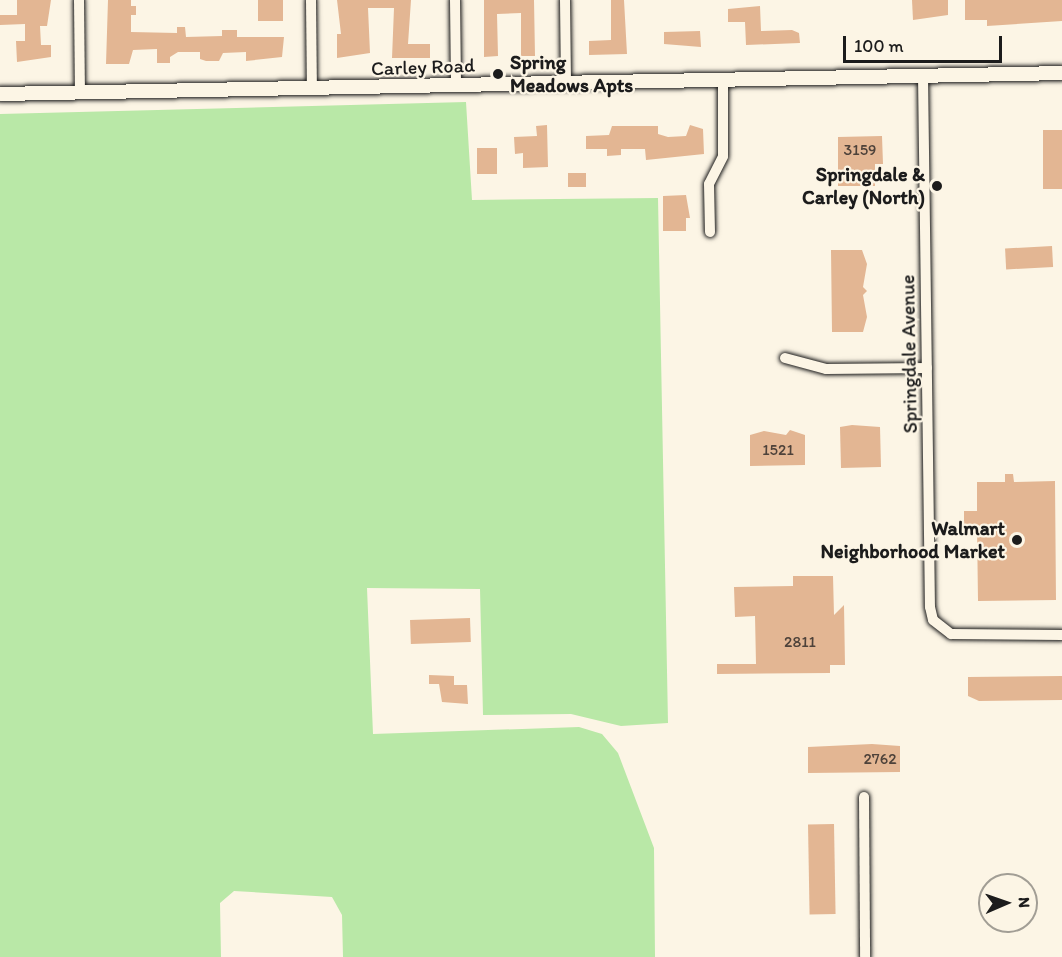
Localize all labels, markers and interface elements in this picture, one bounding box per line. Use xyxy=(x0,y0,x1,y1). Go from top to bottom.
scale bar xyxy=(846,24,1005,62)
text: 100 m xyxy=(854,35,904,57)
place label: Spring Meadows Apts xyxy=(510,51,633,98)
street label: Carley Road xyxy=(371,53,475,81)
marker: Spring Meadows Apts xyxy=(491,67,505,81)
house number: 3159 xyxy=(844,140,876,160)
place label: Springdale & Carley (North) xyxy=(802,162,925,209)
marker: Springdale & Carley (North) xyxy=(930,179,944,193)
street label: Springdale Avenue xyxy=(896,274,922,434)
house number: 1521 xyxy=(762,440,794,460)
place label: Walmart Neighborhood Market xyxy=(821,516,1005,563)
marker: Walmart Neighborhood Market xyxy=(1010,533,1024,547)
house number: 2811 xyxy=(784,632,816,652)
house number: 2762 xyxy=(863,749,897,769)
north arrow xyxy=(978,873,1038,933)
text: N xyxy=(1015,897,1034,908)

